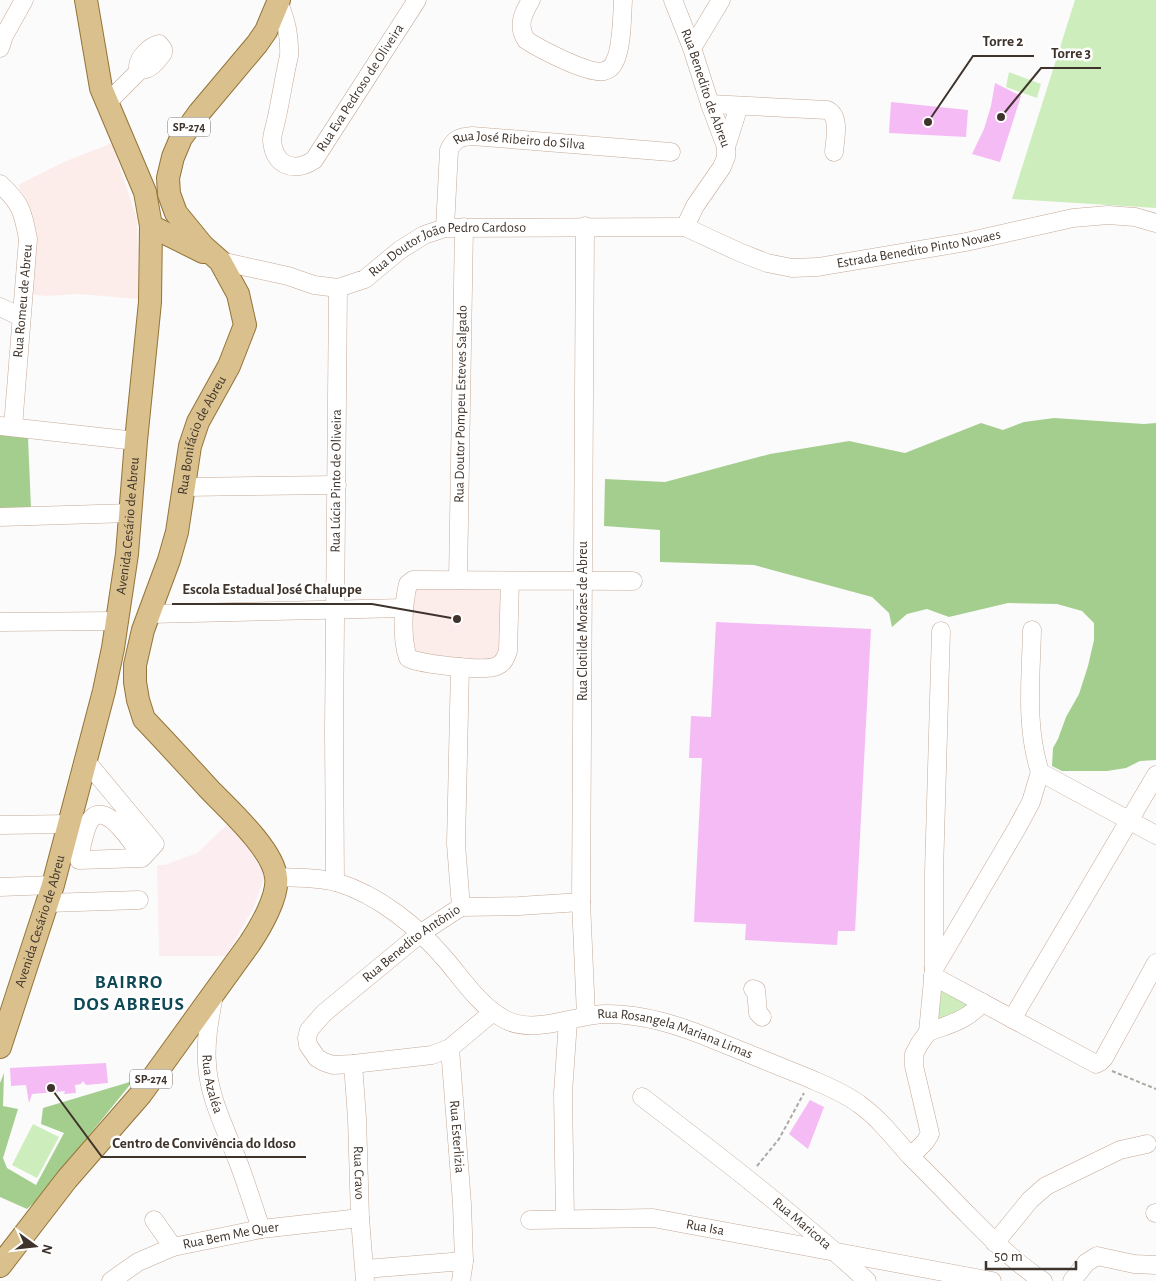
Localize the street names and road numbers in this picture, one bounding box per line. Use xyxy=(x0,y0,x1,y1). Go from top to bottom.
street label: Rua Eva Pedroso de Oliveira xyxy=(314,21,407,154)
street label: Rua Benedito de Abreu xyxy=(678,27,733,149)
road number: SP-274 xyxy=(168,118,210,136)
street label: Rua José Ribeiro do Silva xyxy=(450,129,586,152)
street label: Rua Doutor João Pedro Cardoso xyxy=(366,221,526,280)
street label: Estrada Benedito Pinto Novaes xyxy=(836,227,1002,271)
street label: Rua Romeu de Abreu xyxy=(11,244,35,358)
street label: Rua Doutor Pompeu Esteves Salgado xyxy=(452,305,470,503)
street label: Rua Bonifácio de Abreu xyxy=(176,374,229,496)
street label: Rua Lúcia Pinto de Oliveira xyxy=(329,409,344,553)
street label: Avenida Cesário de Abreu xyxy=(114,457,142,596)
street label: Rua Clotilde Morães de Abreu xyxy=(576,541,590,701)
street label: Avenida Cesário de Abreu xyxy=(13,854,68,989)
street label: Rua Benedito Antônio xyxy=(360,902,463,985)
street label: Rua Rosangela Mariana Limas xyxy=(597,1007,754,1062)
street label: Rua Azaléa xyxy=(200,1054,225,1116)
road number: SP-274 xyxy=(130,1070,172,1088)
street label: Rua Esterlizia xyxy=(447,1100,467,1174)
street label: Rua Cravo xyxy=(351,1146,366,1200)
street label: Rua Maricota xyxy=(770,1195,834,1253)
street label: Rua Isa xyxy=(685,1217,726,1238)
street label: Rua Bem Me Quer xyxy=(182,1220,280,1252)

